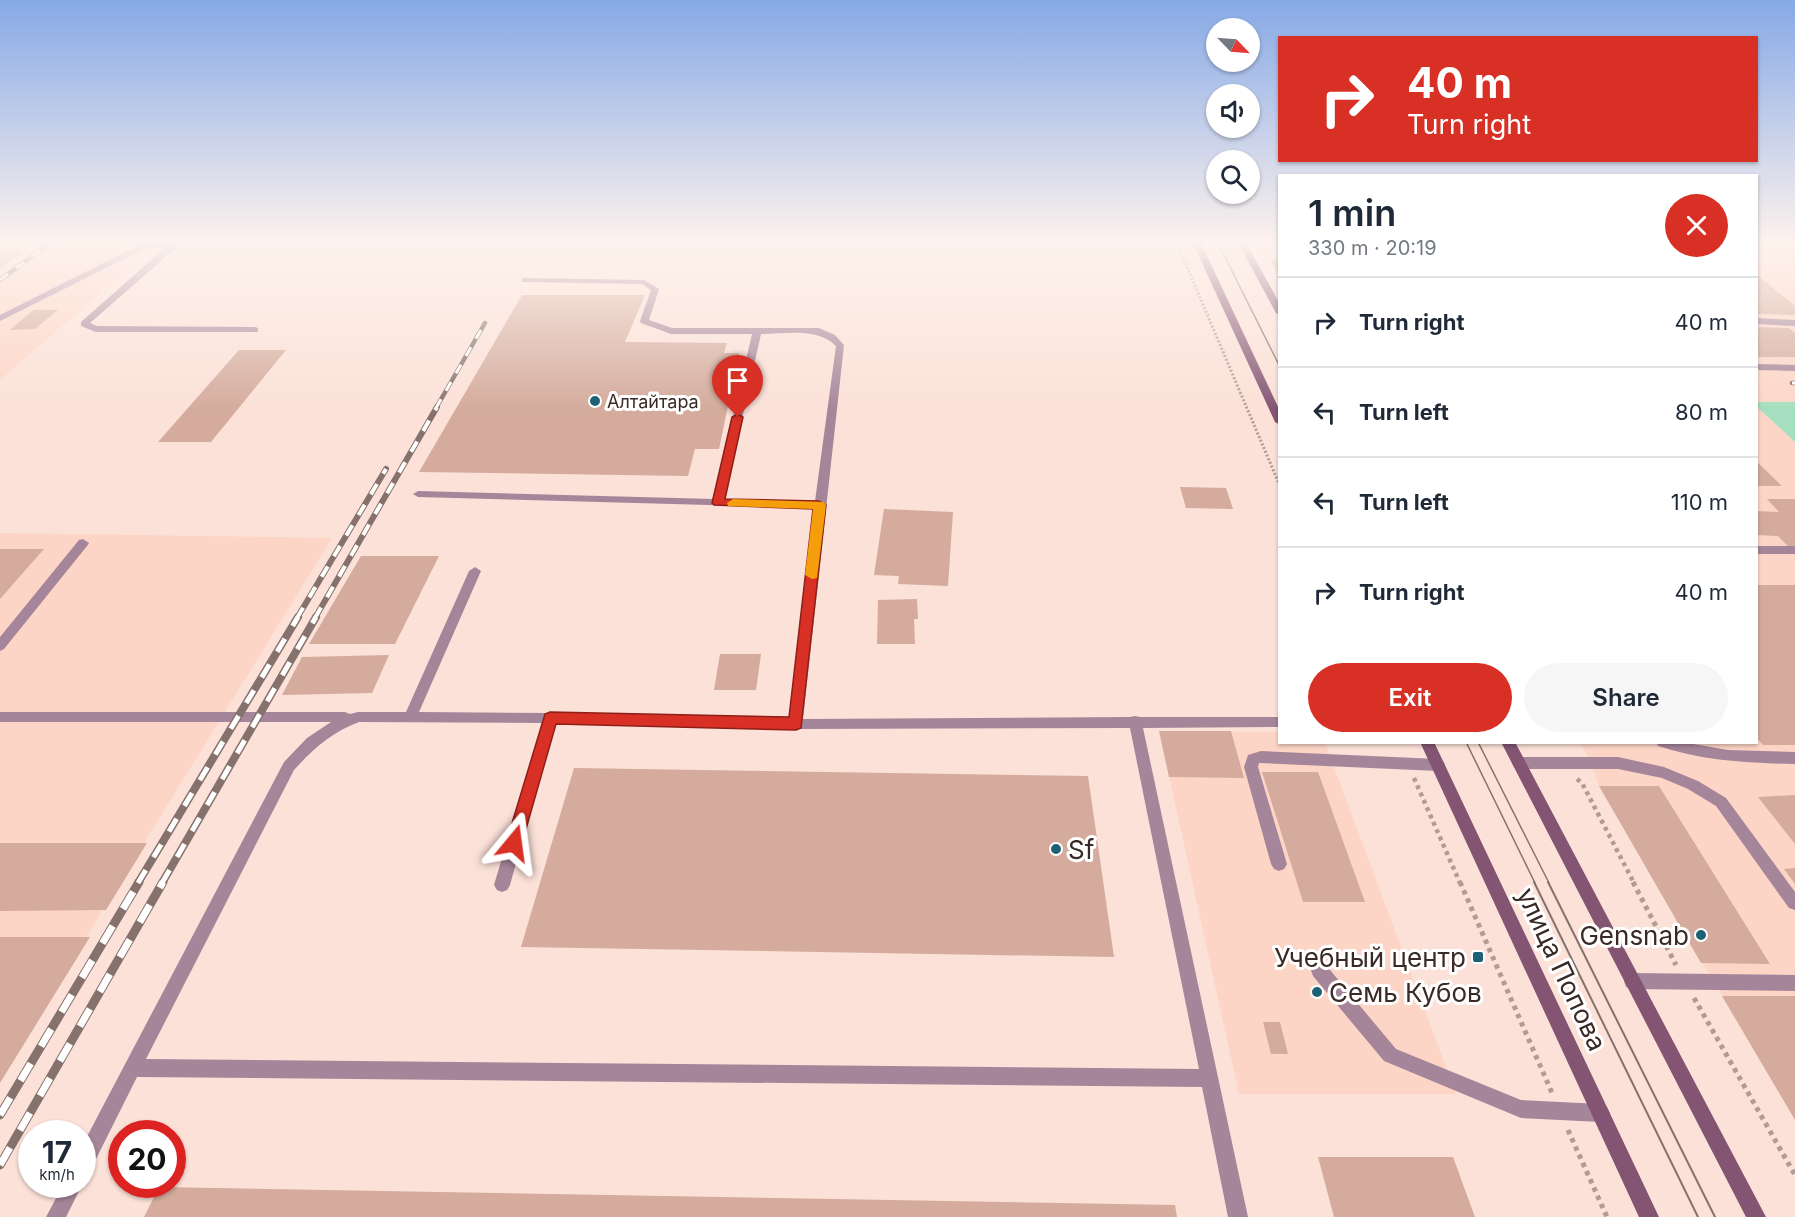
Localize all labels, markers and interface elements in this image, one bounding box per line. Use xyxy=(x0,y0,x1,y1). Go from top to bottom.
north arrow xyxy=(1206,18,1260,72)
map controls xyxy=(1206,18,1260,204)
text: 40 m xyxy=(1407,57,1512,108)
icon: right xyxy=(1308,60,1386,138)
button: sound xyxy=(1206,84,1260,138)
text: Turn right xyxy=(1407,108,1531,141)
button: search xyxy=(1206,150,1260,204)
text: 1 min xyxy=(1308,191,1396,235)
button: close xyxy=(1665,194,1728,257)
text: 330 m · 20:19 xyxy=(1308,236,1437,260)
icon: right xyxy=(1308,306,1341,339)
text: Turn right xyxy=(1359,309,1465,335)
text: 40 m xyxy=(1674,309,1728,335)
pin xyxy=(712,355,763,417)
icon: arrive xyxy=(721,364,754,397)
place label: Алтайтара xyxy=(607,391,699,412)
marker: Алтайтара xyxy=(588,394,602,408)
icon: left xyxy=(1308,396,1341,429)
text: Turn left xyxy=(1359,399,1449,425)
text: 80 m xyxy=(1675,399,1728,425)
icon: left xyxy=(1308,486,1341,519)
text: Turn left xyxy=(1359,489,1449,515)
text: 110 m xyxy=(1671,489,1728,515)
icon: right xyxy=(1308,576,1341,609)
text: Turn right xyxy=(1359,579,1465,605)
text: 40 m xyxy=(1674,579,1728,605)
button: Exit xyxy=(1308,663,1512,732)
button: Share xyxy=(1524,663,1728,732)
position arrow xyxy=(482,811,546,875)
place label: Sf xyxy=(1068,834,1095,865)
marker: Sf xyxy=(1049,842,1063,856)
street label: улица Попова xyxy=(1511,883,1613,1055)
place label: Gensnab xyxy=(1579,920,1689,951)
marker: Gensnab xyxy=(1694,928,1708,942)
place label: Учебный центр xyxy=(1274,942,1466,973)
marker: Учебный центр xyxy=(1471,950,1485,964)
place label: Семь Кубов xyxy=(1329,977,1482,1008)
marker: Семь Кубов xyxy=(1310,985,1324,999)
speed limit sign: 20 xyxy=(108,1120,186,1198)
text: 17 xyxy=(42,1134,72,1170)
text: km/h xyxy=(39,1165,75,1184)

